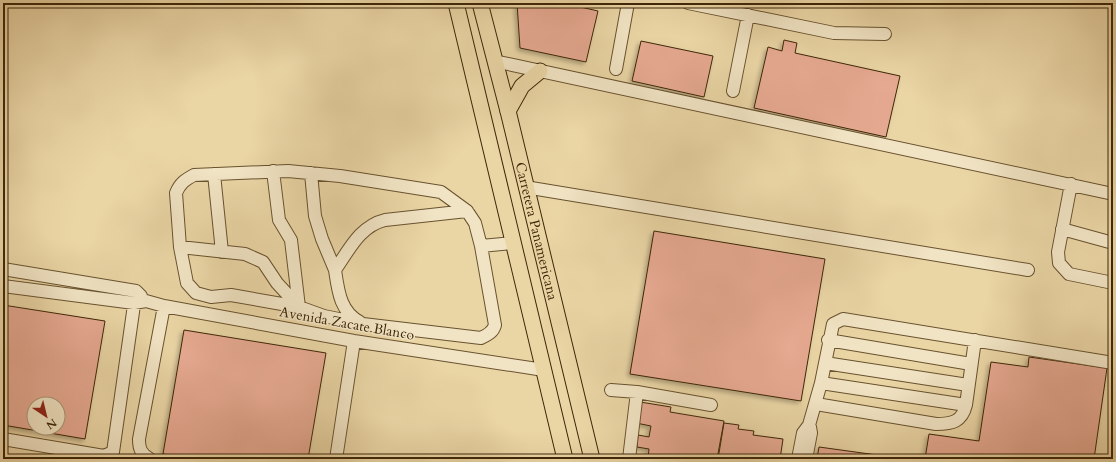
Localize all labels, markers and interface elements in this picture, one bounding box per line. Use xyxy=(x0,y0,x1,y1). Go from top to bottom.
street label: Carretera Panamericana xyxy=(511,160,562,302)
street label: Avenida Zacate Blanco xyxy=(278,302,416,345)
north arrow xyxy=(26,396,66,436)
text: N xyxy=(43,415,60,433)

